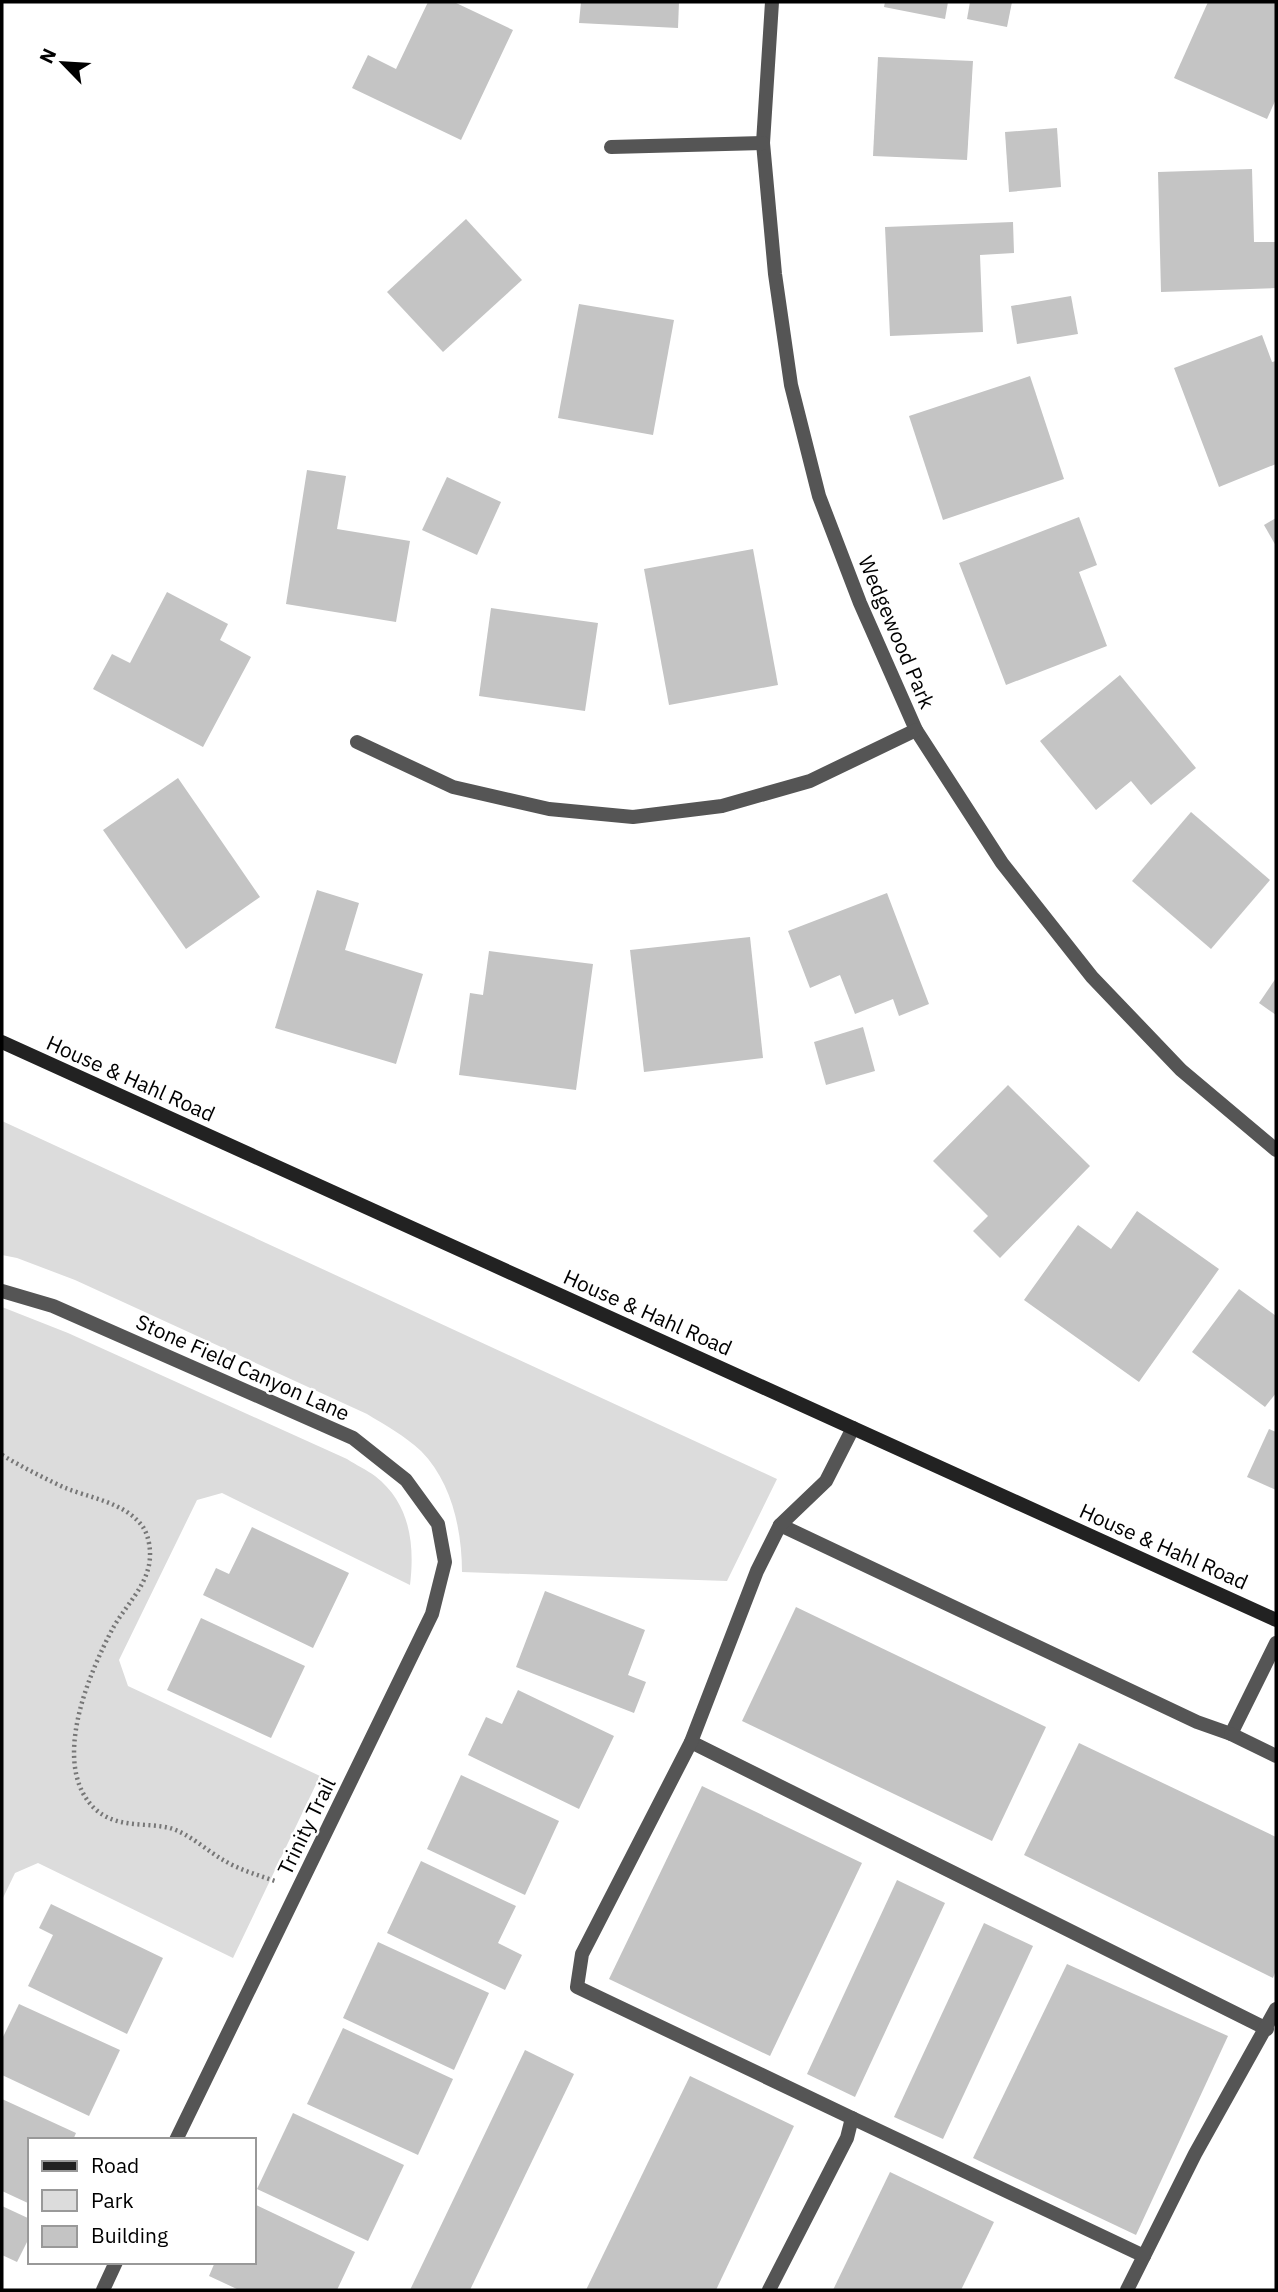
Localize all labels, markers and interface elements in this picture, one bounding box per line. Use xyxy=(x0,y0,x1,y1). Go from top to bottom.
north arrow xyxy=(28,28,98,98)
text: N xyxy=(34,45,61,67)
street label: Wedgewood Park xyxy=(852,551,942,713)
street label: House & Hahl Road xyxy=(42,1028,220,1128)
street label: House & Hahl Road xyxy=(559,1262,737,1362)
street label: Stone Field Canyon Lane xyxy=(132,1307,354,1427)
street label: House & Hahl Road xyxy=(1075,1496,1253,1596)
street label: Trinity Trail xyxy=(270,1772,342,1879)
legend xyxy=(28,2138,256,2264)
text: Road xyxy=(91,2151,139,2179)
text: Park xyxy=(91,2186,134,2214)
text: Building xyxy=(91,2221,168,2249)

